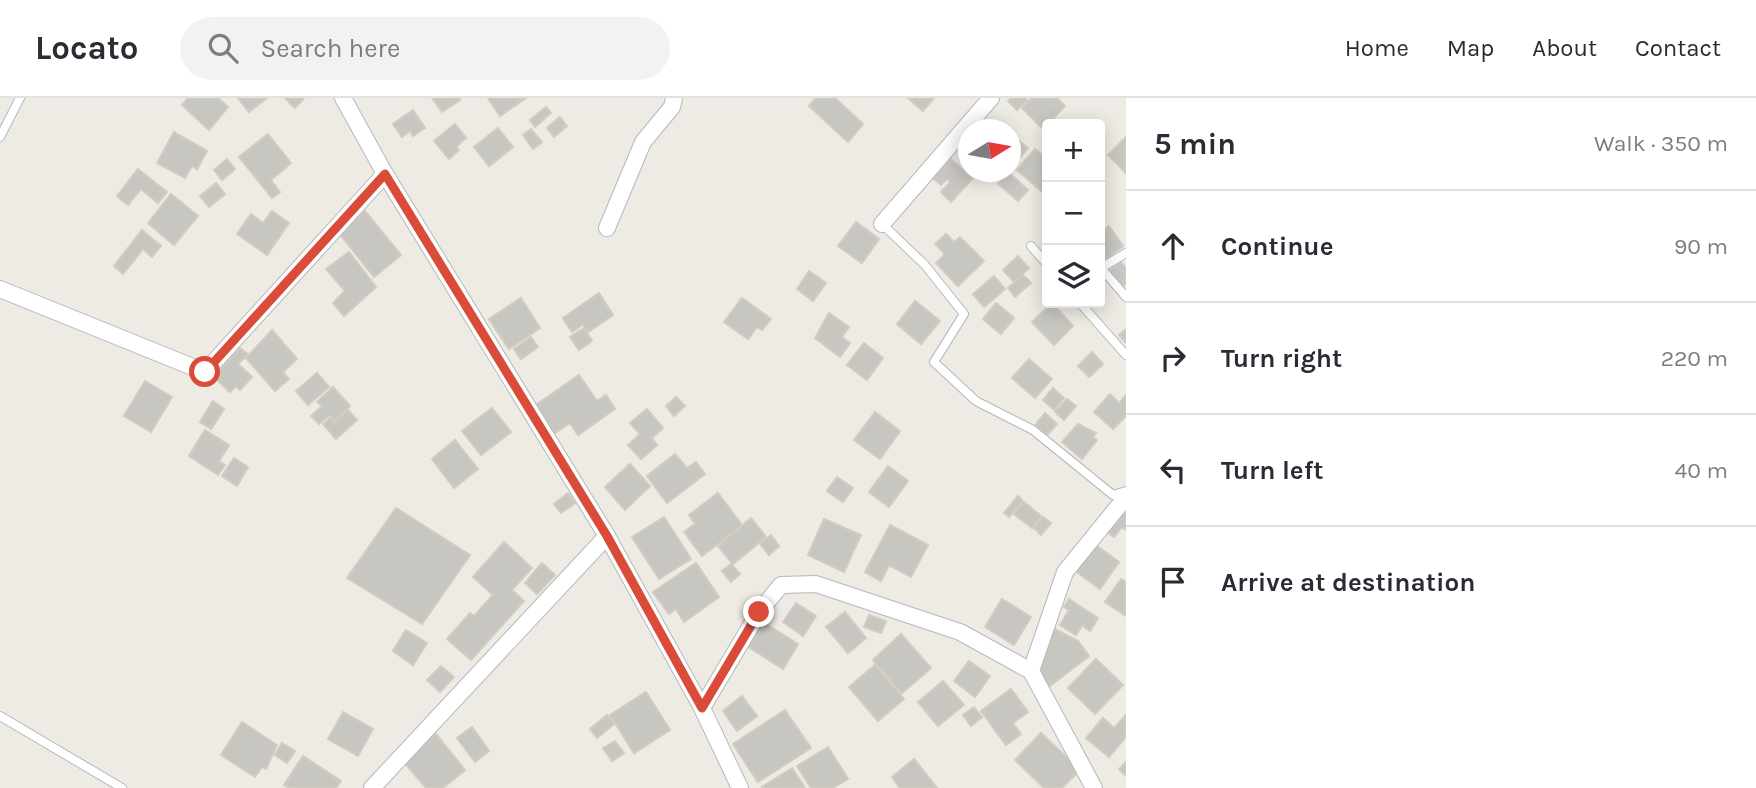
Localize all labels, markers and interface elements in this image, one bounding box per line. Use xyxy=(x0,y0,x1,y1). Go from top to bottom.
search box xyxy=(180,17,670,80)
text: Locato xyxy=(35,29,138,67)
icon: search xyxy=(204,29,242,67)
text: Search here xyxy=(260,33,400,64)
text: Home xyxy=(1345,34,1409,62)
text: Map xyxy=(1447,34,1494,62)
text: About xyxy=(1532,34,1597,62)
text: Contact xyxy=(1635,34,1721,62)
north arrow xyxy=(958,119,1021,182)
map controls xyxy=(1042,119,1105,308)
button: + xyxy=(1042,119,1105,182)
text: 5 min xyxy=(1154,126,1236,162)
text: Walk · 350 m xyxy=(1594,130,1728,157)
button: − xyxy=(1042,182,1105,245)
icon: ahead xyxy=(1154,227,1192,265)
text: Continue xyxy=(1221,231,1333,262)
text: 90 m xyxy=(1674,233,1728,260)
button: layers xyxy=(1042,245,1105,308)
icon: right xyxy=(1154,339,1192,377)
text: Turn right xyxy=(1221,343,1342,374)
text: 220 m xyxy=(1661,345,1728,372)
route start xyxy=(189,356,220,387)
icon: left xyxy=(1154,451,1192,489)
text: Turn left xyxy=(1221,455,1323,486)
text: 40 m xyxy=(1675,457,1728,484)
icon: arrive xyxy=(1154,563,1192,601)
text: Arrive at destination xyxy=(1221,567,1475,598)
route end xyxy=(743,596,774,627)

